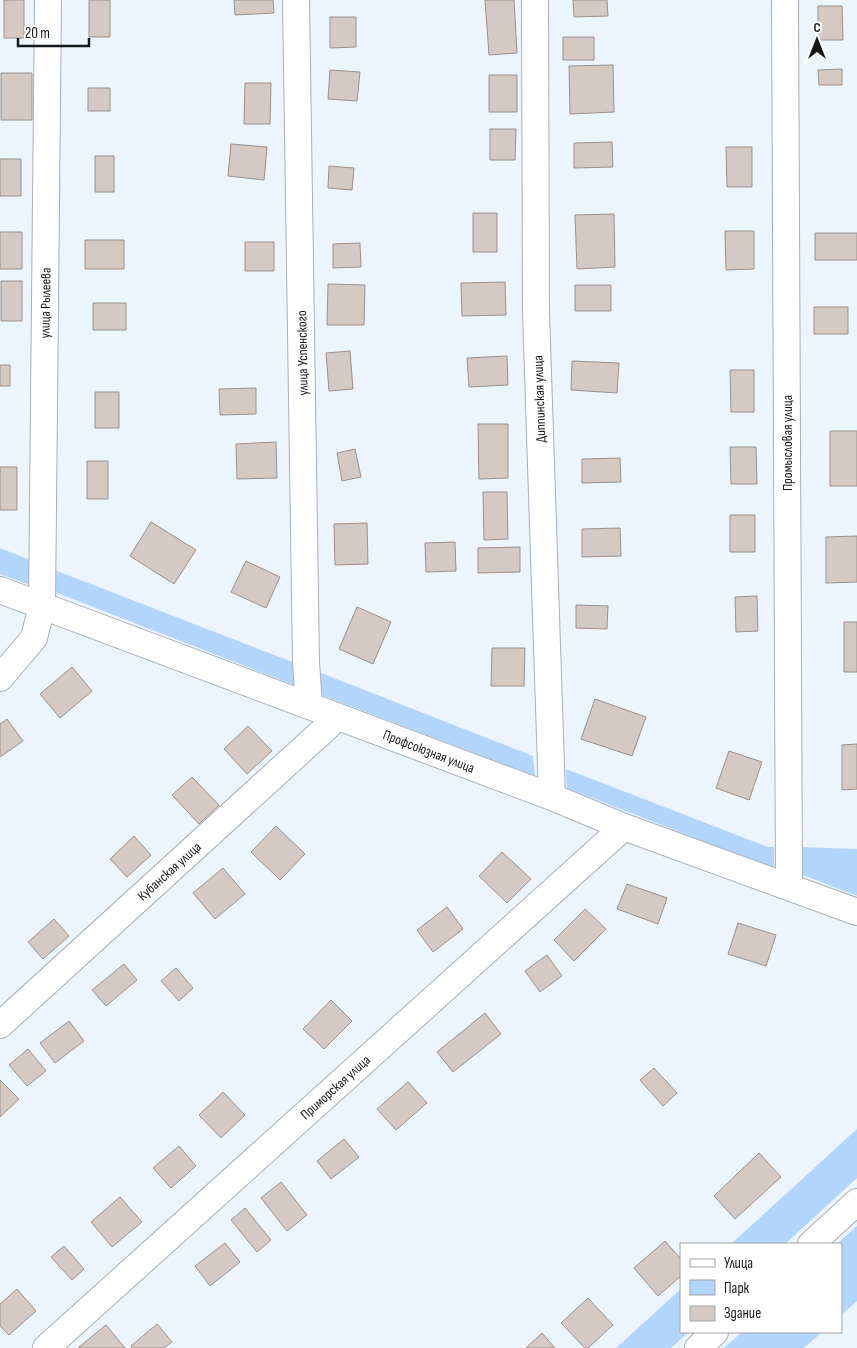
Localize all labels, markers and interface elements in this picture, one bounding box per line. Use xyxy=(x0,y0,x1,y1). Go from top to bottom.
scale bar xyxy=(18,15,89,47)
north arrow xyxy=(792,15,842,65)
text: С xyxy=(813,19,821,36)
text: 20 m xyxy=(25,24,50,43)
street label: улица Рылеева xyxy=(36,267,55,339)
street label: улица Успенского xyxy=(293,310,312,396)
street label: Диппинская улица xyxy=(529,355,550,443)
street label: Промысловая улица xyxy=(779,395,796,491)
street label: Профсоюзная улица xyxy=(381,726,477,777)
street label: Кубанская улица xyxy=(134,838,205,904)
street label: Приморская улица xyxy=(297,1051,374,1123)
legend xyxy=(680,1243,842,1333)
text: Улица xyxy=(724,1254,753,1273)
text: Парк xyxy=(724,1279,750,1298)
text: Здание xyxy=(724,1304,761,1323)

